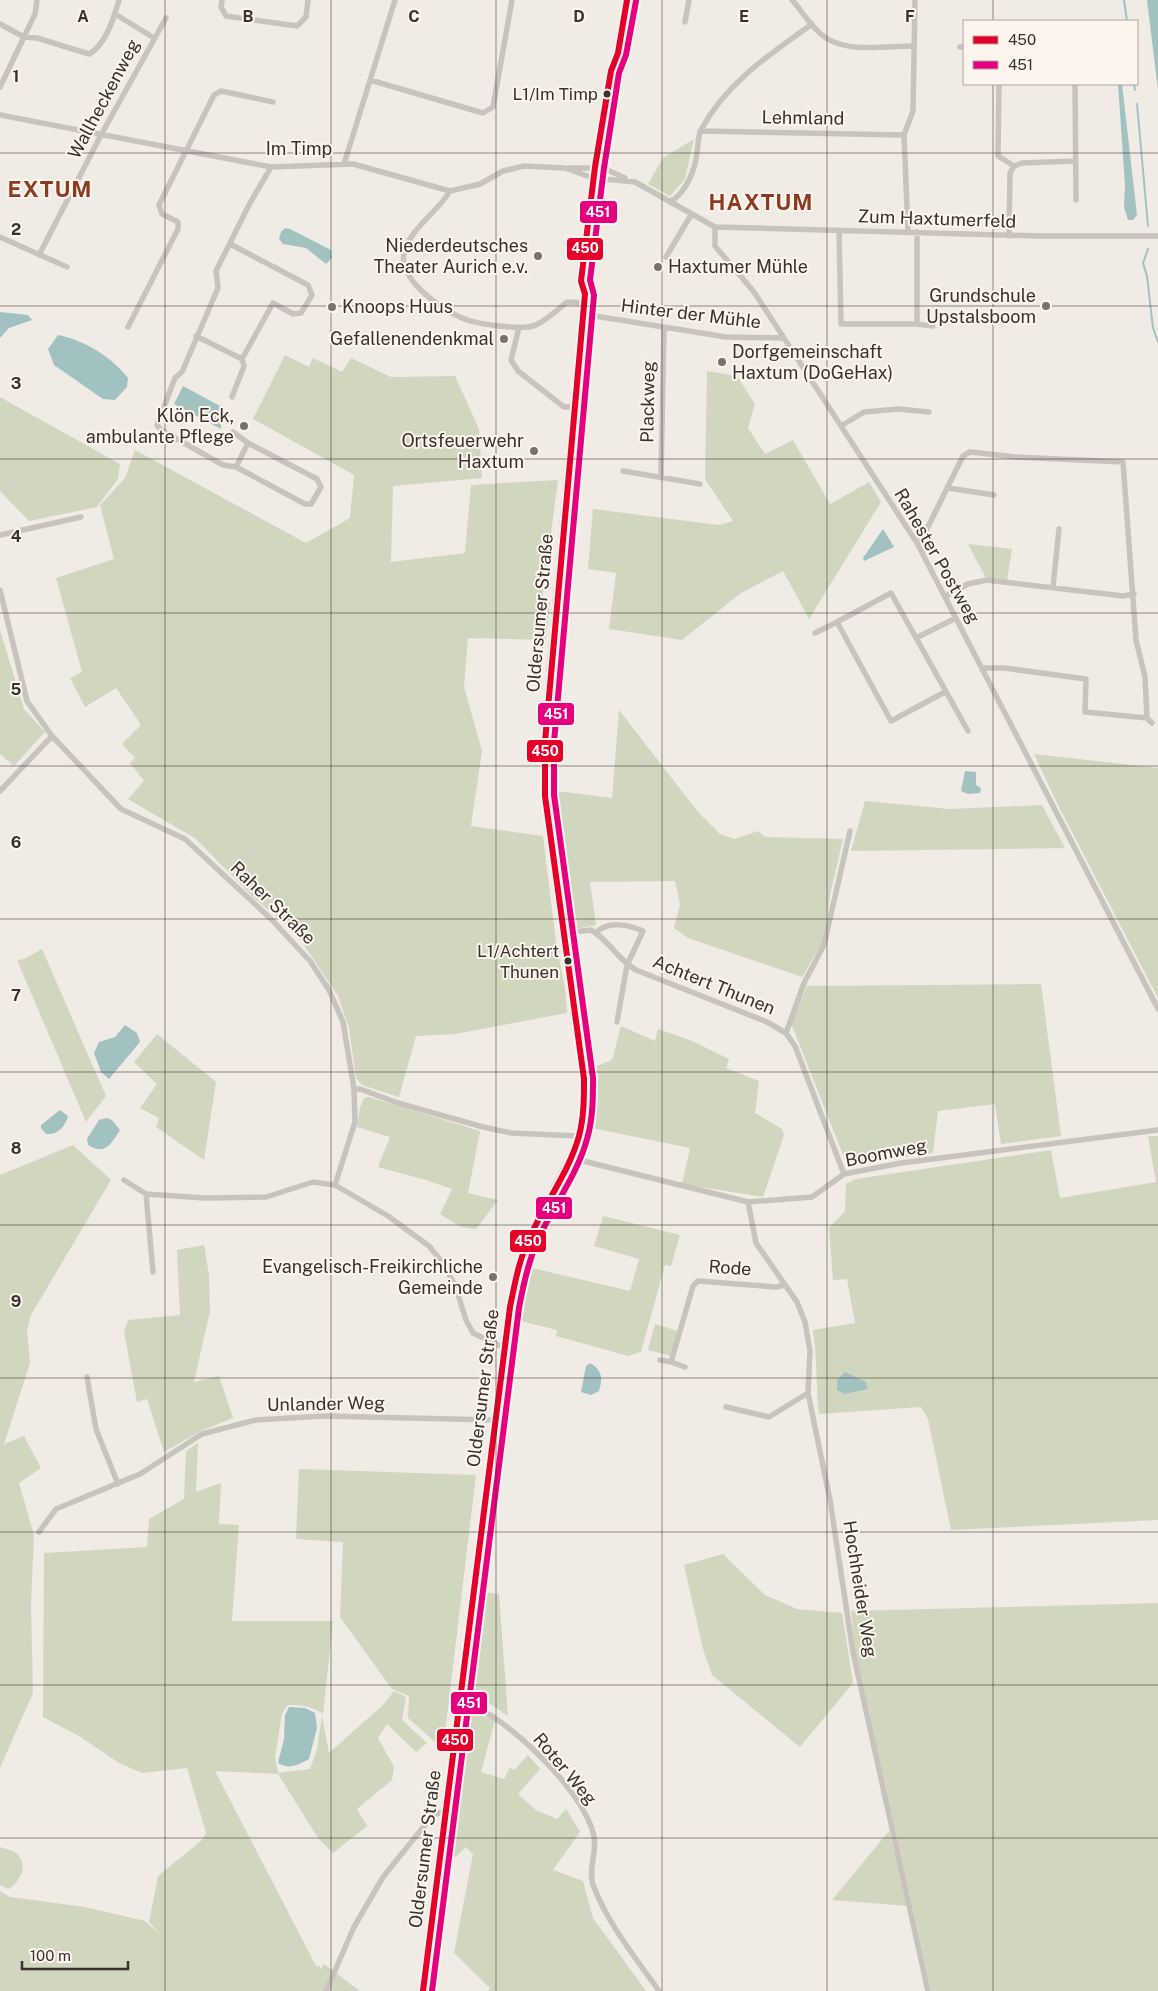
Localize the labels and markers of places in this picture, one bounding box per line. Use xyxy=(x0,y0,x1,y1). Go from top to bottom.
place label: L1/Im Timp xyxy=(512,84,598,104)
marker: L1/Im Timp xyxy=(602,89,612,99)
place label: Niederdeutsches Theater Aurich e.v. xyxy=(374,235,528,277)
marker: Niederdeutsches Theater Aurich e.v. xyxy=(532,250,544,262)
place label: Haxtumer Mühle xyxy=(668,256,808,277)
marker: Haxtumer Mühle xyxy=(652,261,664,273)
place label: Grundschule Upstalsboom xyxy=(926,285,1036,327)
place label: Knoops Huus xyxy=(342,296,453,317)
marker: Grundschule Upstalsboom xyxy=(1040,300,1052,312)
marker: Knoops Huus xyxy=(326,301,338,313)
place label: Gefallenendenkmal xyxy=(330,328,494,349)
marker: Gefallenendenkmal xyxy=(498,333,510,345)
place label: Dorfgemeinschaft Haxtum (DoGeHax) xyxy=(732,341,893,383)
marker: Dorfgemeinschaft Haxtum (DoGeHax) xyxy=(716,356,728,368)
place label: Klön Eck, ambulante Pflege xyxy=(86,405,234,447)
marker: Klön Eck, ambulante Pflege xyxy=(238,420,250,432)
place label: Ortsfeuerwehr Haxtum xyxy=(401,430,524,472)
marker: Ortsfeuerwehr Haxtum xyxy=(528,445,540,457)
place label: L1/Achtert Thunen xyxy=(477,941,559,982)
marker: L1/Achtert Thunen xyxy=(563,956,573,966)
place label: Evangelisch-Freikirchliche Gemeinde xyxy=(262,1256,483,1298)
marker: Evangelisch-Freikirchliche Gemeinde xyxy=(487,1271,499,1283)

